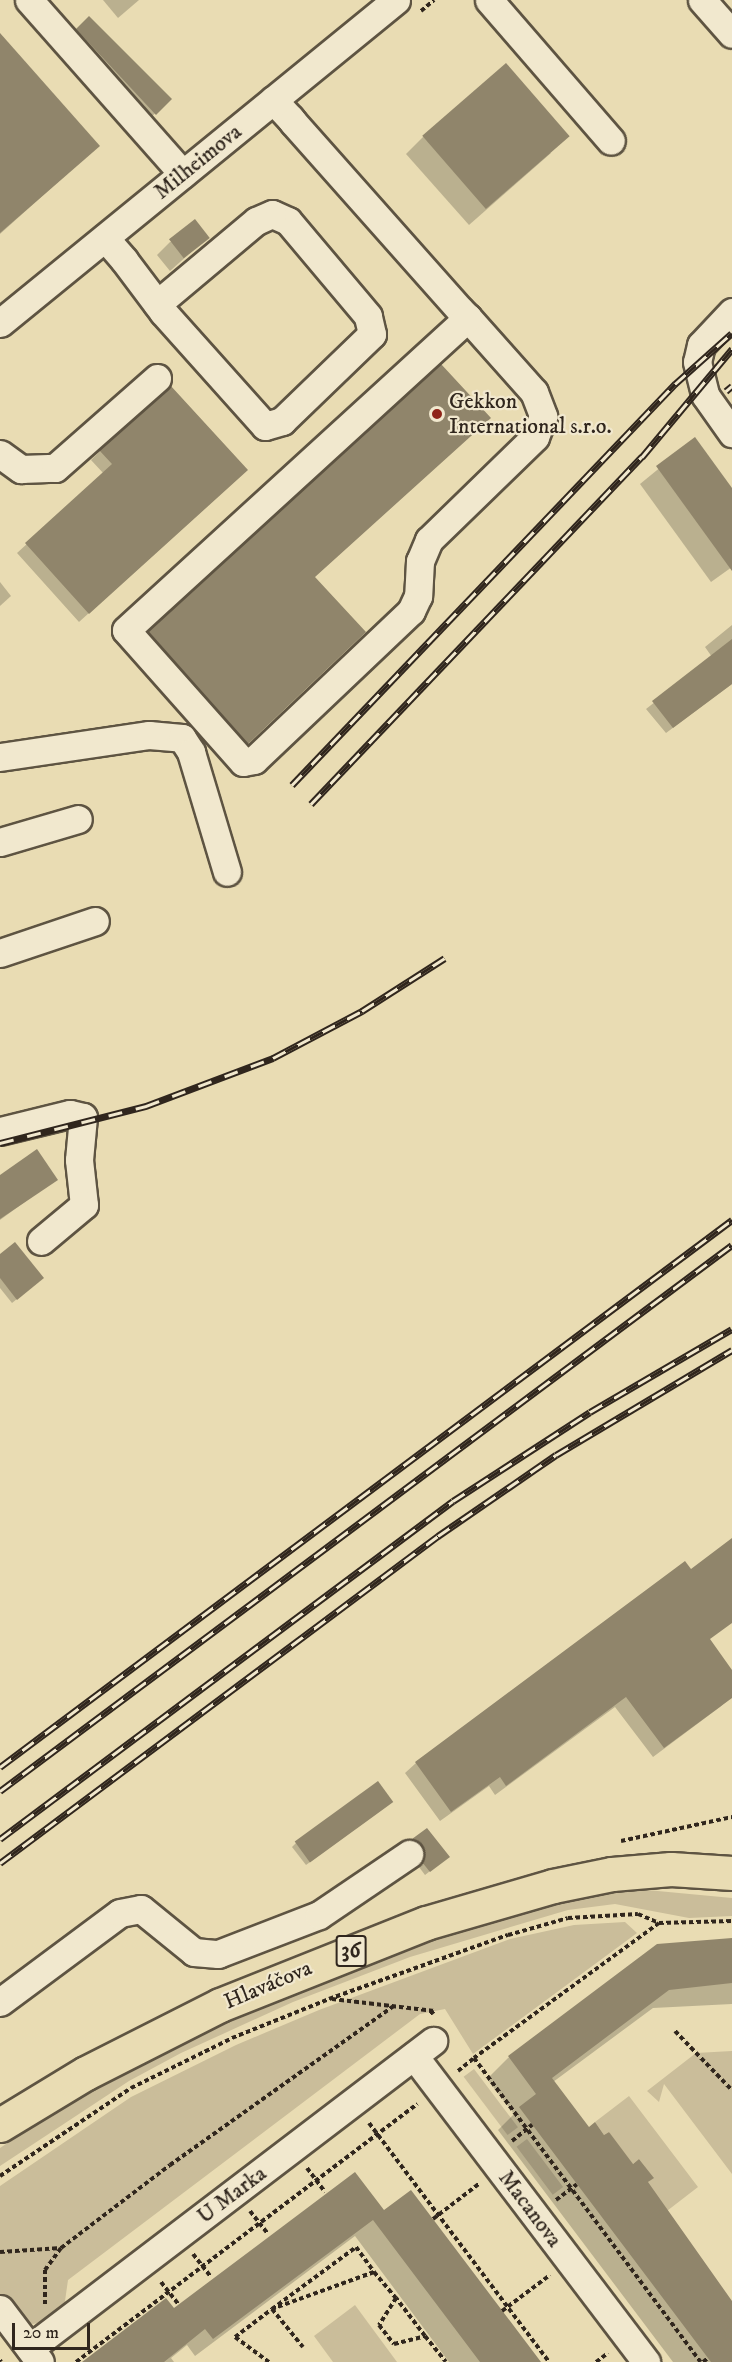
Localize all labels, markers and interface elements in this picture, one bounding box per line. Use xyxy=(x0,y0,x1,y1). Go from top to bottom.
street label: Milheimova xyxy=(149,119,247,205)
place label: Gekkon International s.r.o. xyxy=(449,388,612,440)
marker: Gekkon International s.r.o. xyxy=(430,407,444,421)
road number: 36 xyxy=(334,1933,368,1969)
street label: Hlaváčova xyxy=(220,1955,316,2015)
street label: U Marka xyxy=(192,2161,272,2229)
street label: Macanova xyxy=(493,2165,567,2253)
scale bar xyxy=(15,2311,93,2349)
text: 20 m xyxy=(23,2322,59,2344)

